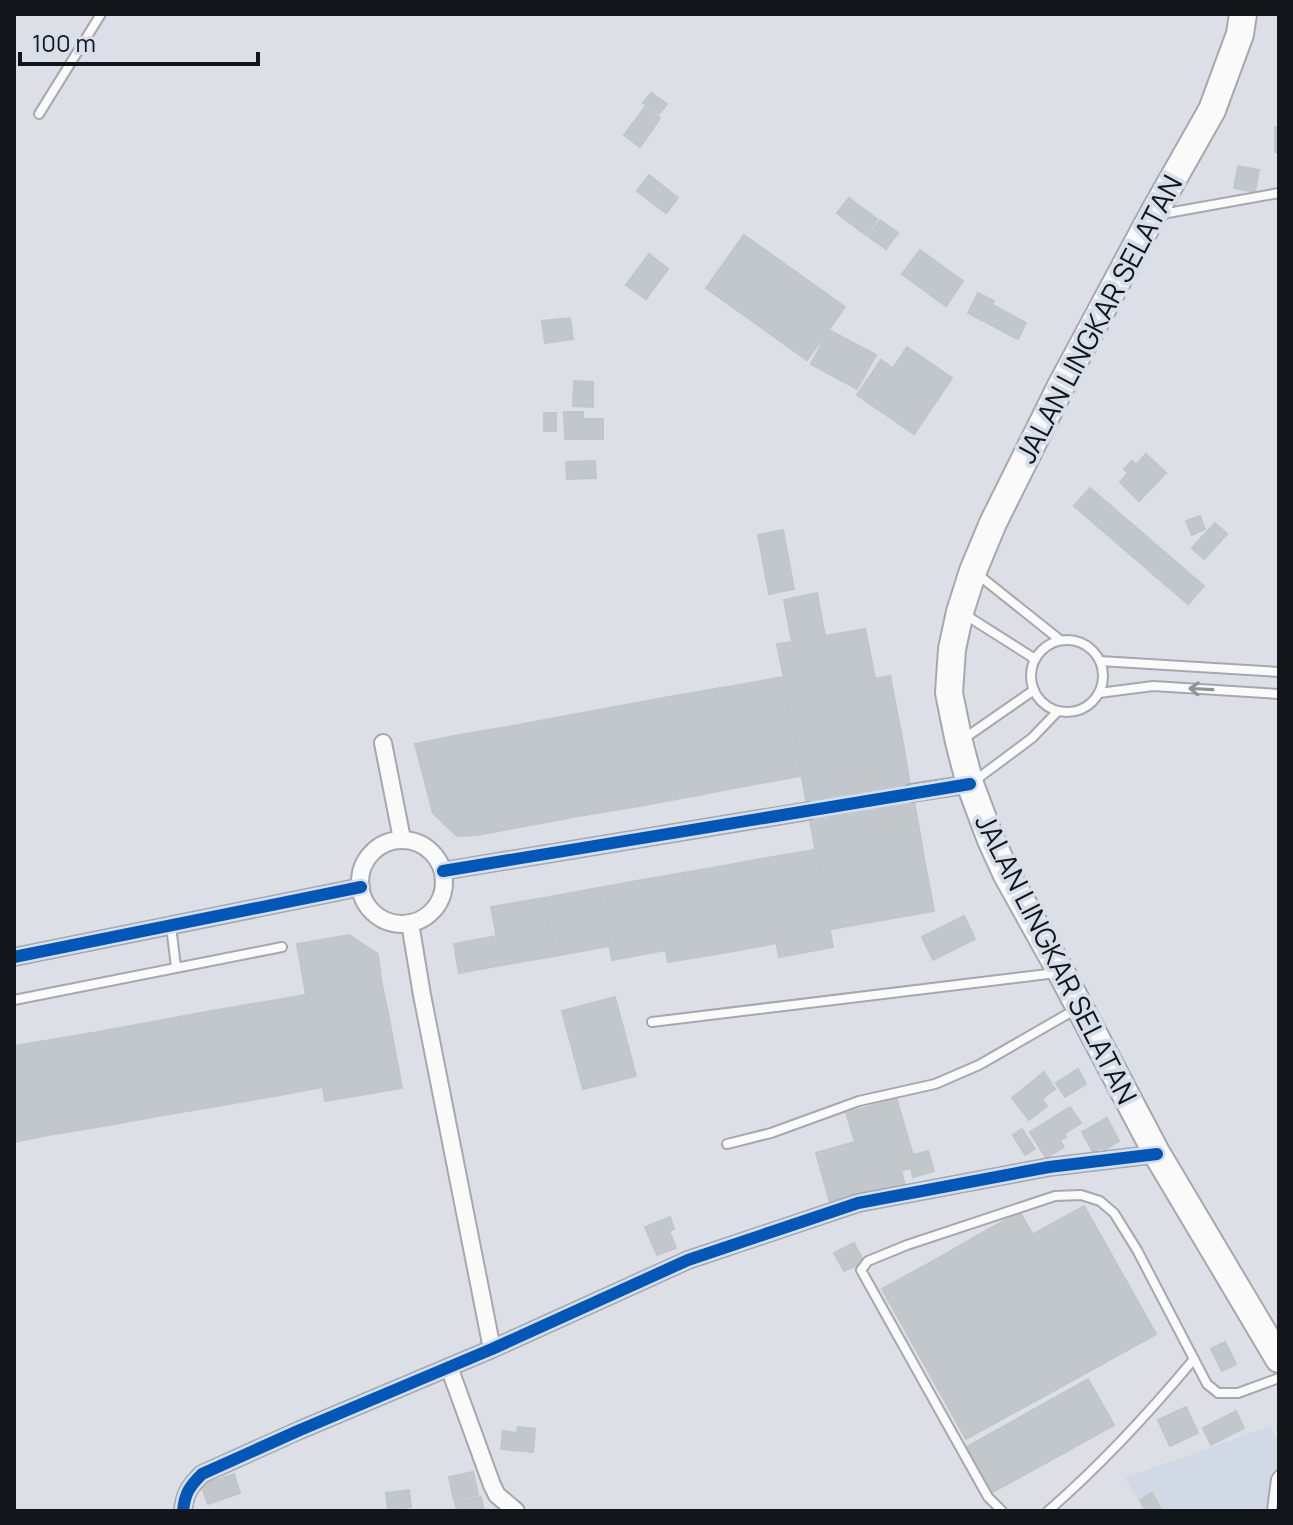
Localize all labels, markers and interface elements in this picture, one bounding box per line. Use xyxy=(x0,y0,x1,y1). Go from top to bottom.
scale bar xyxy=(20,16,258,66)
text: 100 m xyxy=(32,26,96,59)
street label: JALAN LINGKAR SELATAN xyxy=(1006,168,1190,469)
one-way arrow xyxy=(1188,681,1215,696)
street label: JALAN LINGKAR SELATAN xyxy=(967,807,1147,1110)

